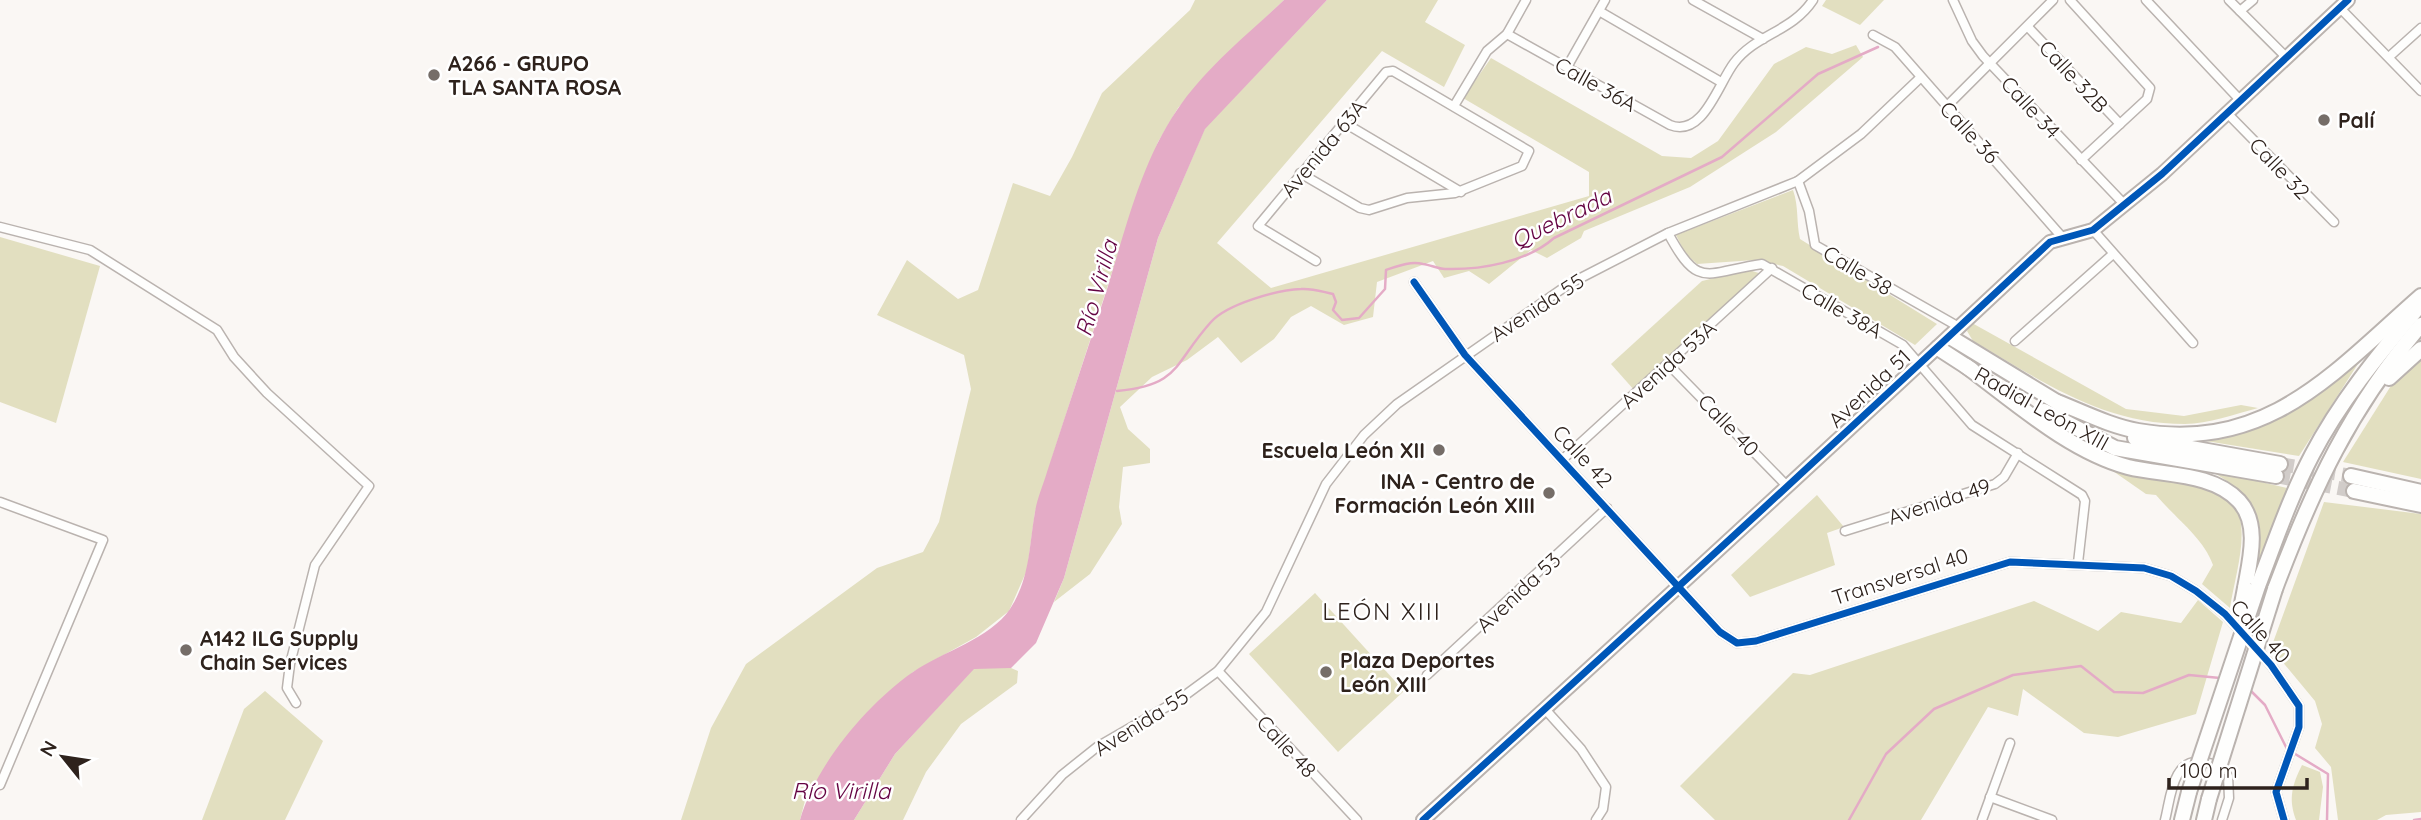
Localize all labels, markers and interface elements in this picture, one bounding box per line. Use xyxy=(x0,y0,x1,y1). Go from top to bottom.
street label: Calle 32B xyxy=(2034,34,2114,118)
place label: A266 - GRUPO TLA SANTA ROSA xyxy=(448,50,622,100)
street label: Calle 36A xyxy=(1551,51,1641,117)
marker: A266 - GRUPO TLA SANTA ROSA xyxy=(426,67,442,83)
street label: Calle 34 xyxy=(1996,71,2066,143)
street label: Avenida 63A xyxy=(1275,94,1371,202)
street label: Calle 36 xyxy=(1935,95,2005,169)
place label: Palí xyxy=(2338,107,2375,133)
marker: Palí xyxy=(2316,112,2332,128)
street label: Calle 32 xyxy=(2244,132,2316,204)
water label: Quebrada xyxy=(1506,181,1617,255)
water label: Río Virilla xyxy=(1068,235,1124,340)
street label: Calle 38 xyxy=(1819,239,1897,301)
street label: Avenida 55 xyxy=(1485,267,1589,347)
street label: Calle 38A xyxy=(1797,276,1887,344)
street label: Avenida 53A xyxy=(1615,314,1721,414)
street label: Avenida 51 xyxy=(1823,343,1915,433)
street label: Radial León XIII xyxy=(1970,360,2114,456)
street label: Calle 40 xyxy=(1693,388,1765,462)
street label: Calle 42 xyxy=(1548,419,1618,493)
place label: Escuela León XII xyxy=(1261,437,1425,463)
marker: Escuela León XII xyxy=(1431,442,1447,458)
place label: INA - Centro de Formación León XIII xyxy=(1335,468,1535,518)
street label: Avenida 49 xyxy=(1885,472,1993,530)
marker: INA - Centro de Formación León XIII xyxy=(1541,485,1557,501)
street label: Transversal 40 xyxy=(1829,542,1971,610)
street label: Avenida 53 xyxy=(1470,546,1566,638)
street label: Calle 40 xyxy=(2226,594,2296,668)
district label: LEÓN XIII xyxy=(1322,596,1442,626)
place label: A142 ILG Supply Chain Services xyxy=(200,625,359,675)
marker: A142 ILG Supply Chain Services xyxy=(178,642,194,658)
place label: Plaza Deportes León XIII xyxy=(1340,647,1495,697)
marker: Plaza Deportes León XIII xyxy=(1318,664,1334,680)
street label: Avenida 55 xyxy=(1089,683,1193,761)
street label: Calle 48 xyxy=(1252,709,1322,783)
north arrow xyxy=(28,722,98,792)
text: N xyxy=(34,736,62,761)
scale bar xyxy=(2169,746,2307,790)
text: 100 m xyxy=(2180,757,2238,783)
water label: Río Virilla xyxy=(791,776,892,805)

